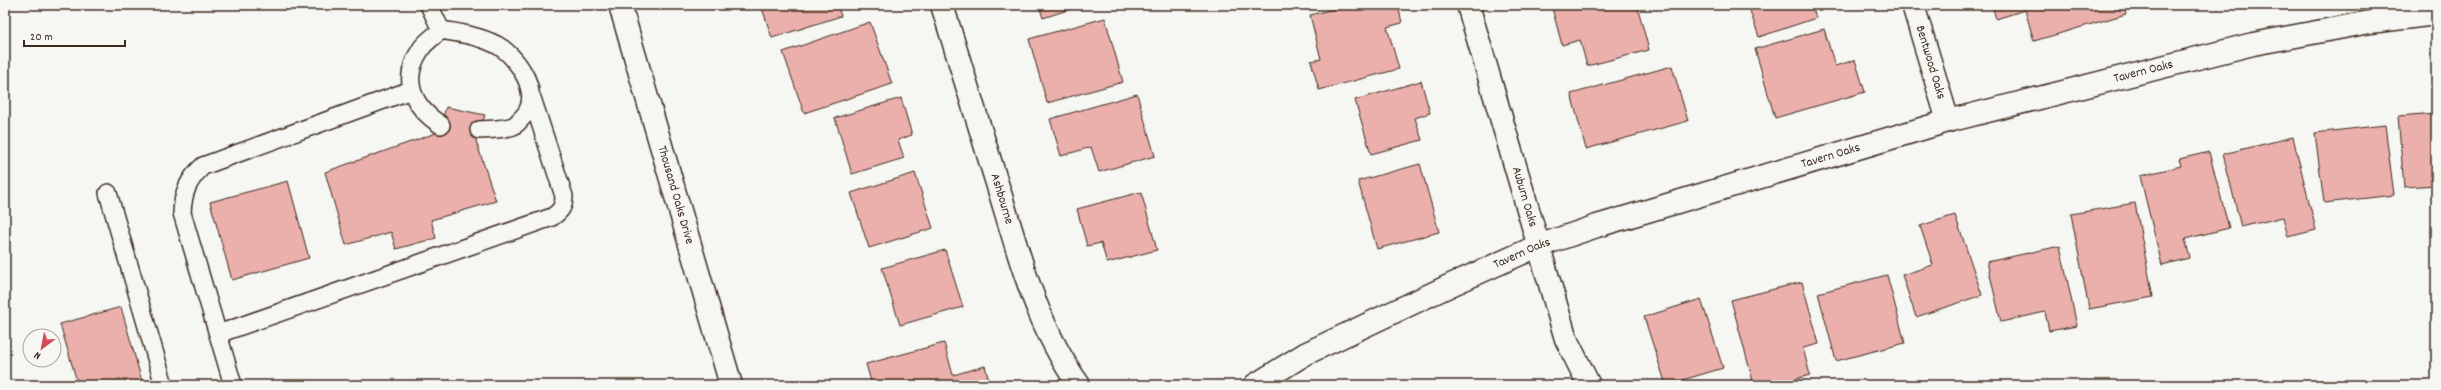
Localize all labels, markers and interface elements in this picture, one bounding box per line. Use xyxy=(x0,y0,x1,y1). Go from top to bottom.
scale bar xyxy=(24,22,125,48)
street label: Bentwood Oaks xyxy=(1910,23,1950,102)
text: 20 m xyxy=(30,29,53,46)
street label: Tavern Oaks xyxy=(2112,55,2175,88)
street label: Tavern Oaks xyxy=(1799,138,1863,174)
street label: Thousand Oaks Drive xyxy=(652,144,699,247)
street label: Auburn Oaks xyxy=(1506,164,1542,229)
street label: Ashbourne xyxy=(985,171,1018,227)
street label: Tavern Oaks xyxy=(1490,233,1553,274)
north arrow xyxy=(22,328,62,368)
text: N xyxy=(31,346,44,363)

